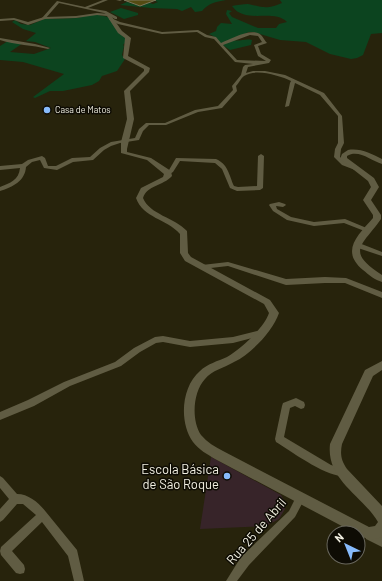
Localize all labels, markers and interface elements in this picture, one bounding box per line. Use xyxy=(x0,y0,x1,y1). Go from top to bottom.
place label: Casa de Matos xyxy=(55,104,111,115)
marker: Casa de Matos xyxy=(42,105,52,115)
place label: Escola Básica de São Roque xyxy=(141,461,219,492)
marker: Escola Básica de São Roque xyxy=(222,471,232,481)
street label: Rua 25 de Abril xyxy=(223,494,289,568)
north arrow xyxy=(326,525,366,565)
text: N xyxy=(332,530,346,545)

